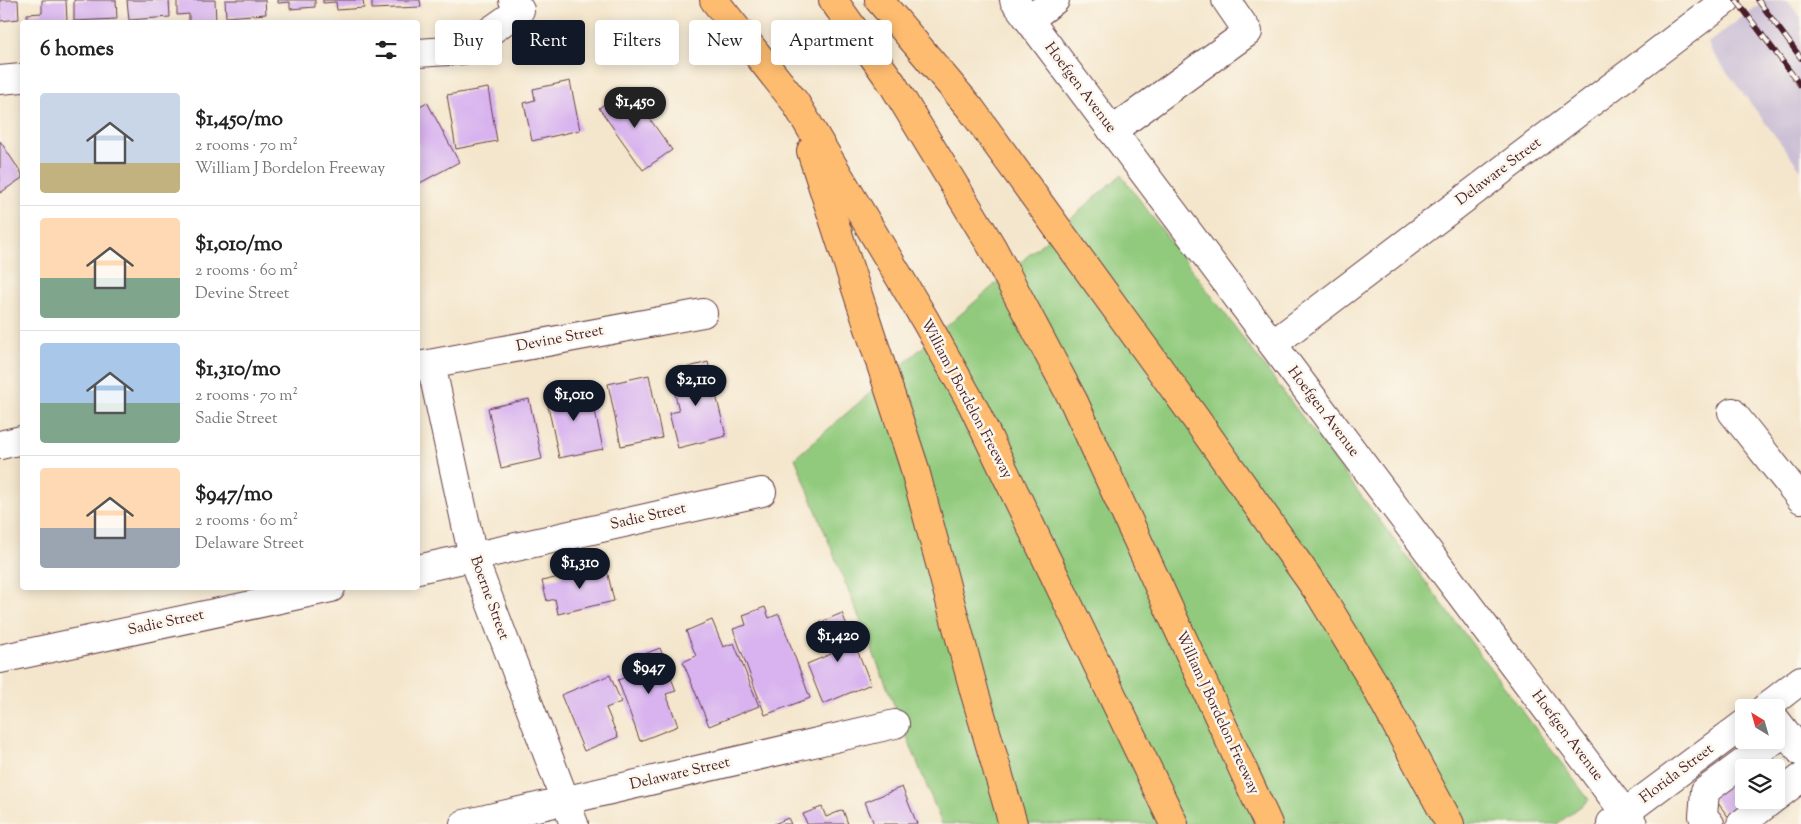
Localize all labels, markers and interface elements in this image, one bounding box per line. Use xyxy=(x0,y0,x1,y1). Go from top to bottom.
chip: Buy xyxy=(435,20,502,65)
chip: Rent xyxy=(512,20,585,65)
chip: Filters xyxy=(595,20,679,65)
chip: New xyxy=(689,20,761,65)
chip: Apartment xyxy=(771,20,892,65)
text: 6 homes xyxy=(40,35,114,65)
icon: filters xyxy=(372,36,400,64)
street label: Hoefgen Avenue xyxy=(1039,38,1121,138)
pin: $1,450 xyxy=(594,86,676,129)
text: $1,450 xyxy=(615,91,655,114)
text: $1,450/mo xyxy=(195,105,283,135)
icon: home xyxy=(80,113,140,173)
street label: Delaware Street xyxy=(1452,133,1546,211)
text: 2 rooms · 70 m² xyxy=(195,135,298,158)
text: William J Bordelon Freeway xyxy=(195,158,385,181)
text: $1,010/mo xyxy=(195,230,282,260)
icon: home xyxy=(80,238,140,298)
text: 2 rooms · 60 m² xyxy=(195,260,298,283)
text: Devine Street xyxy=(195,283,289,306)
street label: William J Bordelon Freeway xyxy=(915,315,1017,483)
street label: Devine Street xyxy=(515,320,605,358)
text: $1,310/mo xyxy=(195,355,281,385)
street label: Hoefgen Avenue xyxy=(1282,362,1364,462)
icon: home xyxy=(80,363,140,423)
pin: $2,110 xyxy=(655,364,737,407)
text: $2,110 xyxy=(676,369,716,392)
pin: $1,010 xyxy=(533,380,615,422)
text: $1,010 xyxy=(554,384,594,407)
text: 2 rooms · 70 m² xyxy=(195,385,298,408)
text: Sadie Street xyxy=(195,408,277,431)
text: $947/mo xyxy=(195,480,273,510)
icon: home xyxy=(80,488,140,548)
street label: Sadie Street xyxy=(608,498,688,536)
text: 2 rooms · 60 m² xyxy=(195,510,298,533)
text: Delaware Street xyxy=(195,533,304,556)
pin: $1,310 xyxy=(539,548,621,590)
text: $1,310 xyxy=(561,552,599,575)
street label: Boerne Street xyxy=(464,553,514,643)
street label: Sadie Street xyxy=(126,605,206,641)
pin: $1,420 xyxy=(797,620,879,663)
text: $1,420 xyxy=(817,625,859,648)
street label: William J Bordelon Freeway xyxy=(1170,628,1264,799)
pin: $947 xyxy=(619,652,679,695)
text: $947 xyxy=(633,657,665,680)
street label: Hoefgen Avenue xyxy=(1526,686,1608,786)
north arrow xyxy=(1735,699,1785,749)
map controls xyxy=(1735,699,1785,809)
street label: Florida Street xyxy=(1636,739,1718,809)
street label: Delaware Street xyxy=(628,752,732,796)
button: layers xyxy=(1735,759,1785,809)

